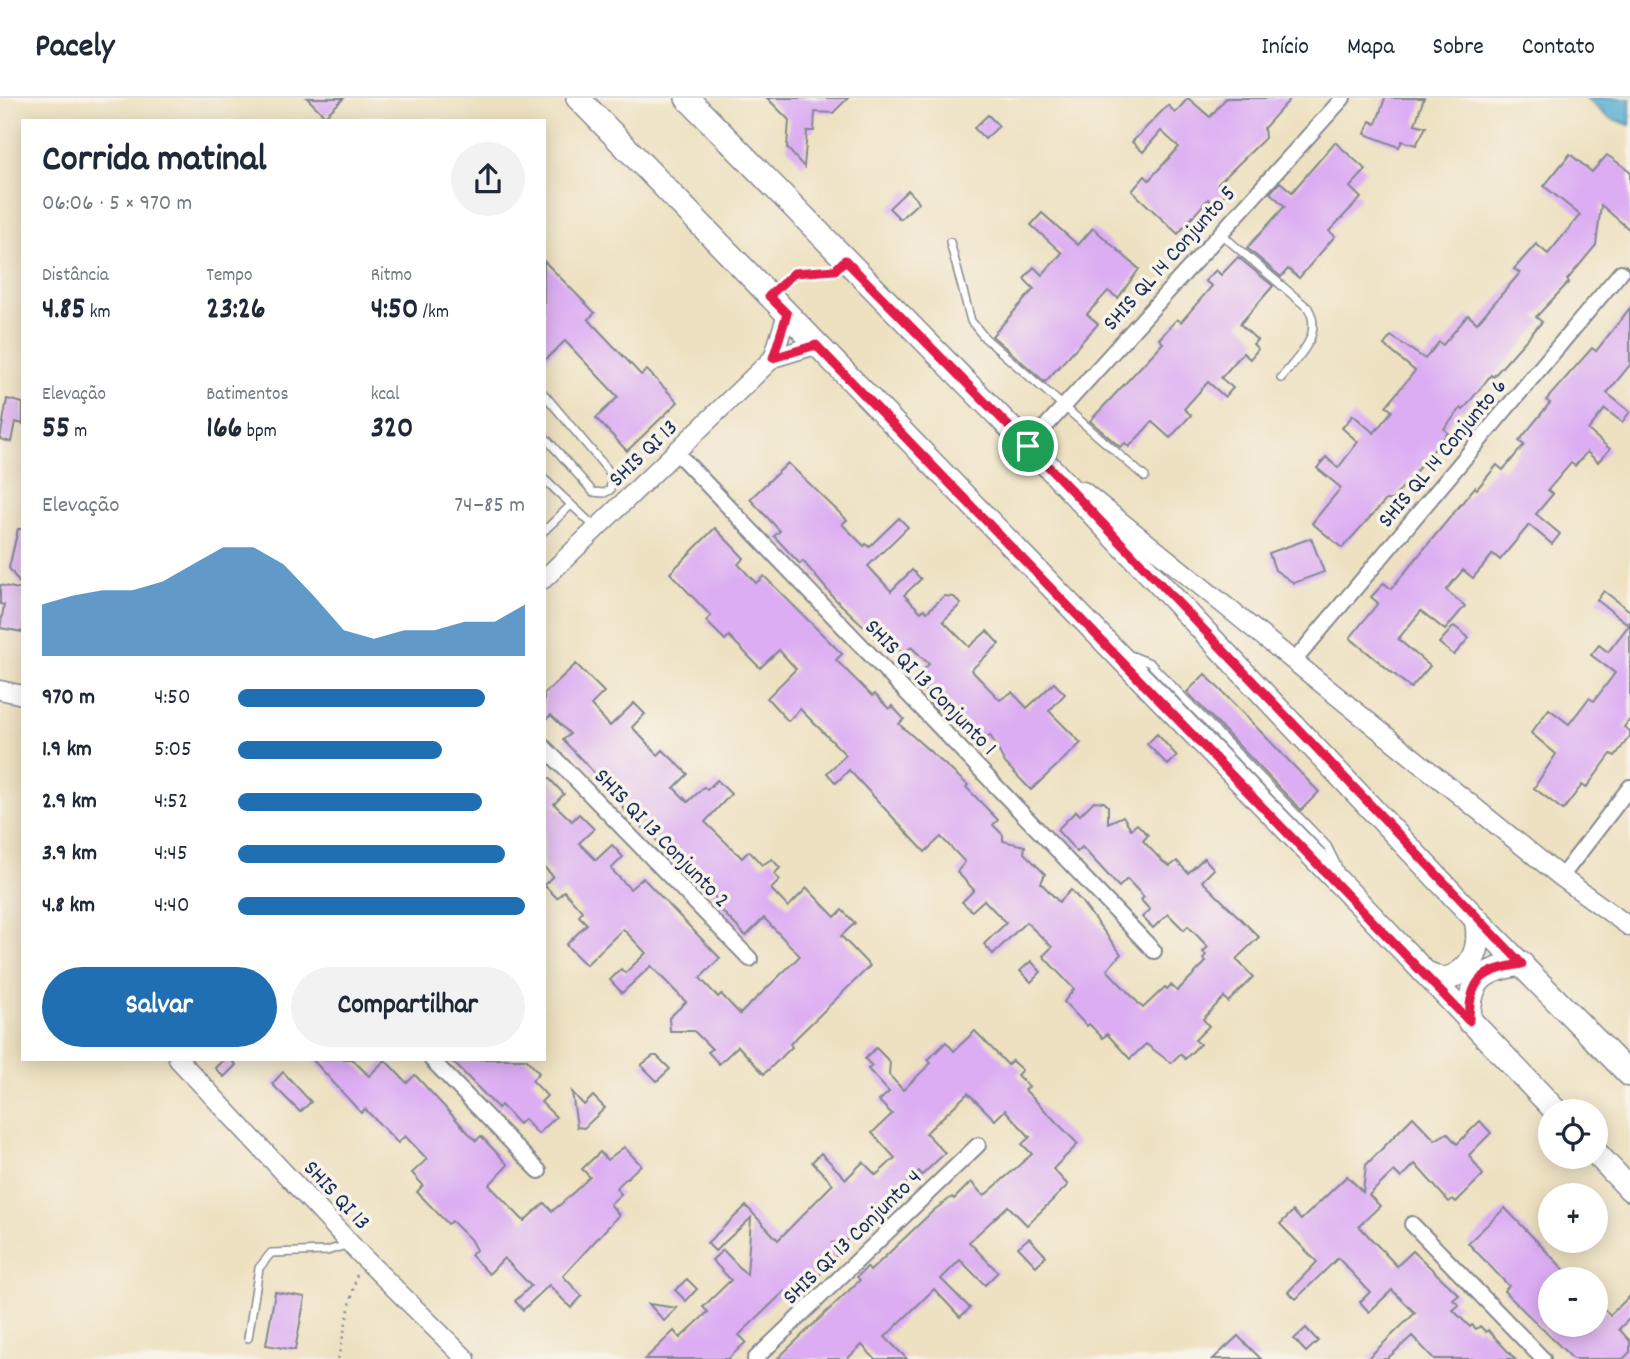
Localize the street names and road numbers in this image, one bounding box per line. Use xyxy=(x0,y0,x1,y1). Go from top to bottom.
street label: SHIS QL 14 Conjunto 5 xyxy=(1096,179,1245,339)
street label: SHIS QL 14 Conjunto 6 xyxy=(1371,372,1516,536)
street label: SHIS QI 13 xyxy=(602,413,687,496)
street label: SHIS QI 13 Conjunto 1 xyxy=(856,613,1003,764)
street label: SHIS QI 13 Conjunto 2 xyxy=(585,762,736,917)
street label: SHIS QI 13 xyxy=(294,1154,377,1239)
street label: SHIS QI 13 Conjunto 4 xyxy=(776,1163,931,1314)

